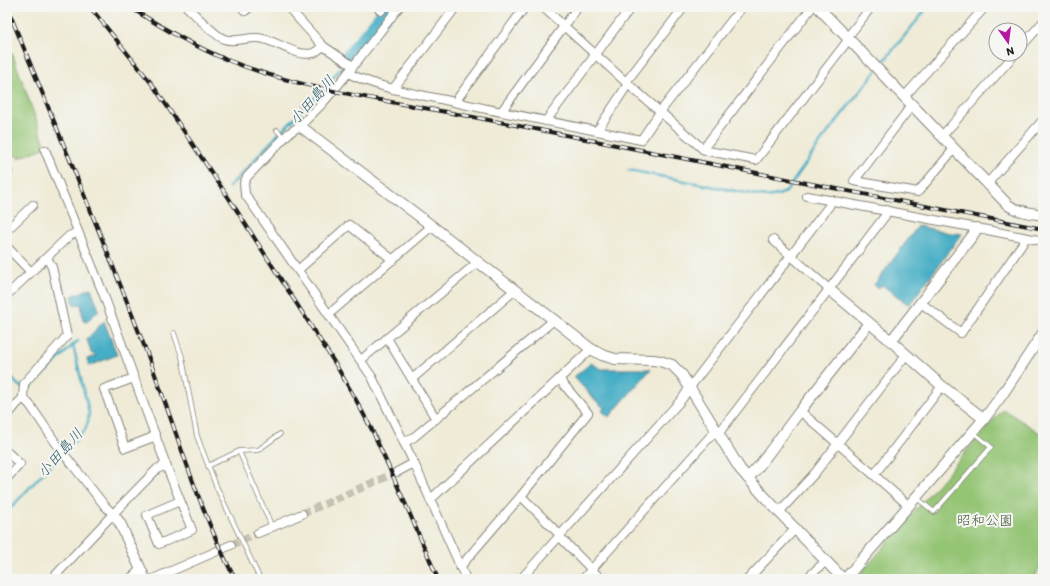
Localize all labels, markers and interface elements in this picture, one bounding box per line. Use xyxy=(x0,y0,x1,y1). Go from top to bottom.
north arrow xyxy=(988,22,1028,62)
text: N xyxy=(1005,44,1015,58)
water label: 小田島川 xyxy=(285,72,339,128)
water label: 小田島川 xyxy=(33,425,87,481)
park label: 昭和公園 xyxy=(957,512,1013,529)

